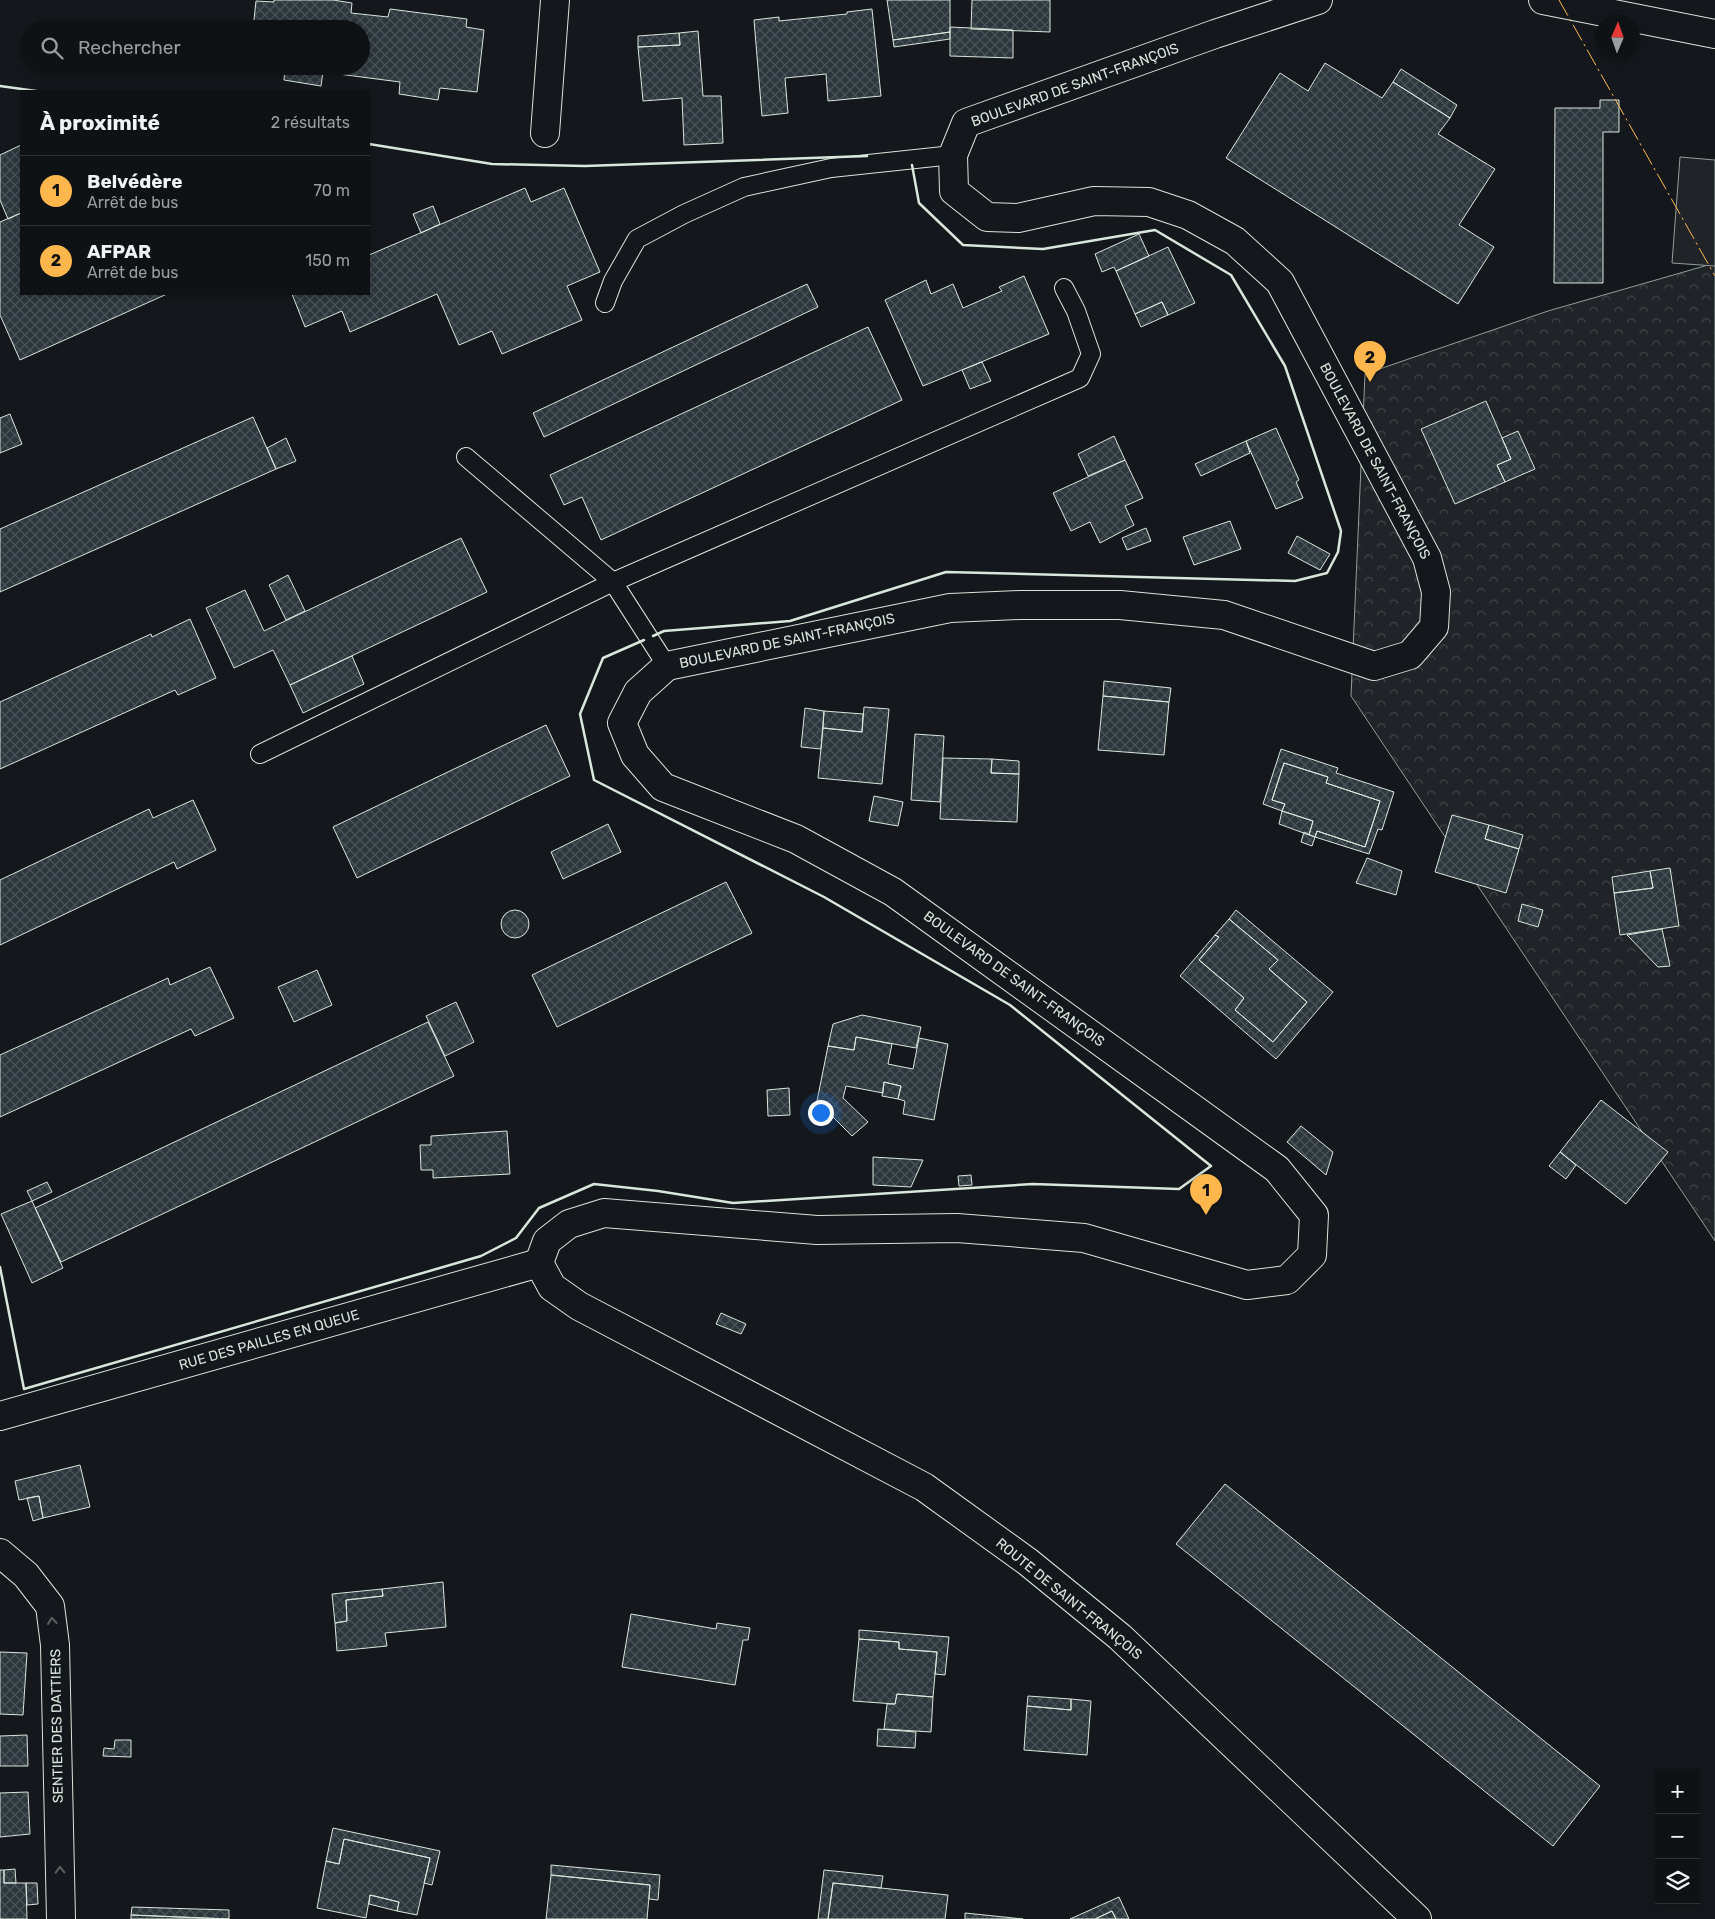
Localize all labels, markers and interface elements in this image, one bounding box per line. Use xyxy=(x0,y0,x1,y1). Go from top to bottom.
north arrow xyxy=(1595,15,1640,60)
search box xyxy=(20,20,370,75)
icon: search xyxy=(38,34,66,62)
text: Rechercher xyxy=(78,36,181,59)
street label: BOULEVARD DE SAINT-FRANÇOIS xyxy=(969,39,1181,131)
text: À proximité xyxy=(40,110,160,135)
text: 2 résultats xyxy=(271,113,350,132)
text: Belvédère xyxy=(87,170,182,193)
text: 1 xyxy=(52,181,60,200)
text: 70 m xyxy=(313,181,350,200)
text: Arrêt de bus xyxy=(87,193,179,212)
text: AFPAR xyxy=(87,240,151,263)
text: 2 xyxy=(51,251,61,270)
text: 150 m xyxy=(305,251,350,270)
text: Arrêt de bus xyxy=(87,263,179,282)
pin: 2 xyxy=(1354,341,1386,382)
street label: BOULEVARD DE SAINT-FRANÇOIS xyxy=(1316,360,1434,562)
street label: BOULEVARD DE SAINT-FRANÇOIS xyxy=(678,610,897,672)
street label: BOULEVARD DE SAINT-FRANÇOIS xyxy=(920,908,1108,1051)
your location xyxy=(808,1100,834,1126)
pin: 1 xyxy=(1190,1174,1222,1215)
street label: RUE DES PAILLES EN QUEUE xyxy=(177,1306,361,1374)
street label: ROUTE DE SAINT-FRANÇOIS xyxy=(992,1535,1146,1663)
one-way arrow xyxy=(47,1616,58,1624)
street label: SENTIER DES DATTIERS xyxy=(47,1648,67,1803)
map controls xyxy=(1655,1769,1700,1904)
button: + xyxy=(1655,1769,1700,1814)
button: − xyxy=(1655,1814,1700,1859)
button: layers xyxy=(1655,1859,1700,1904)
one-way arrow xyxy=(55,1866,65,1874)

